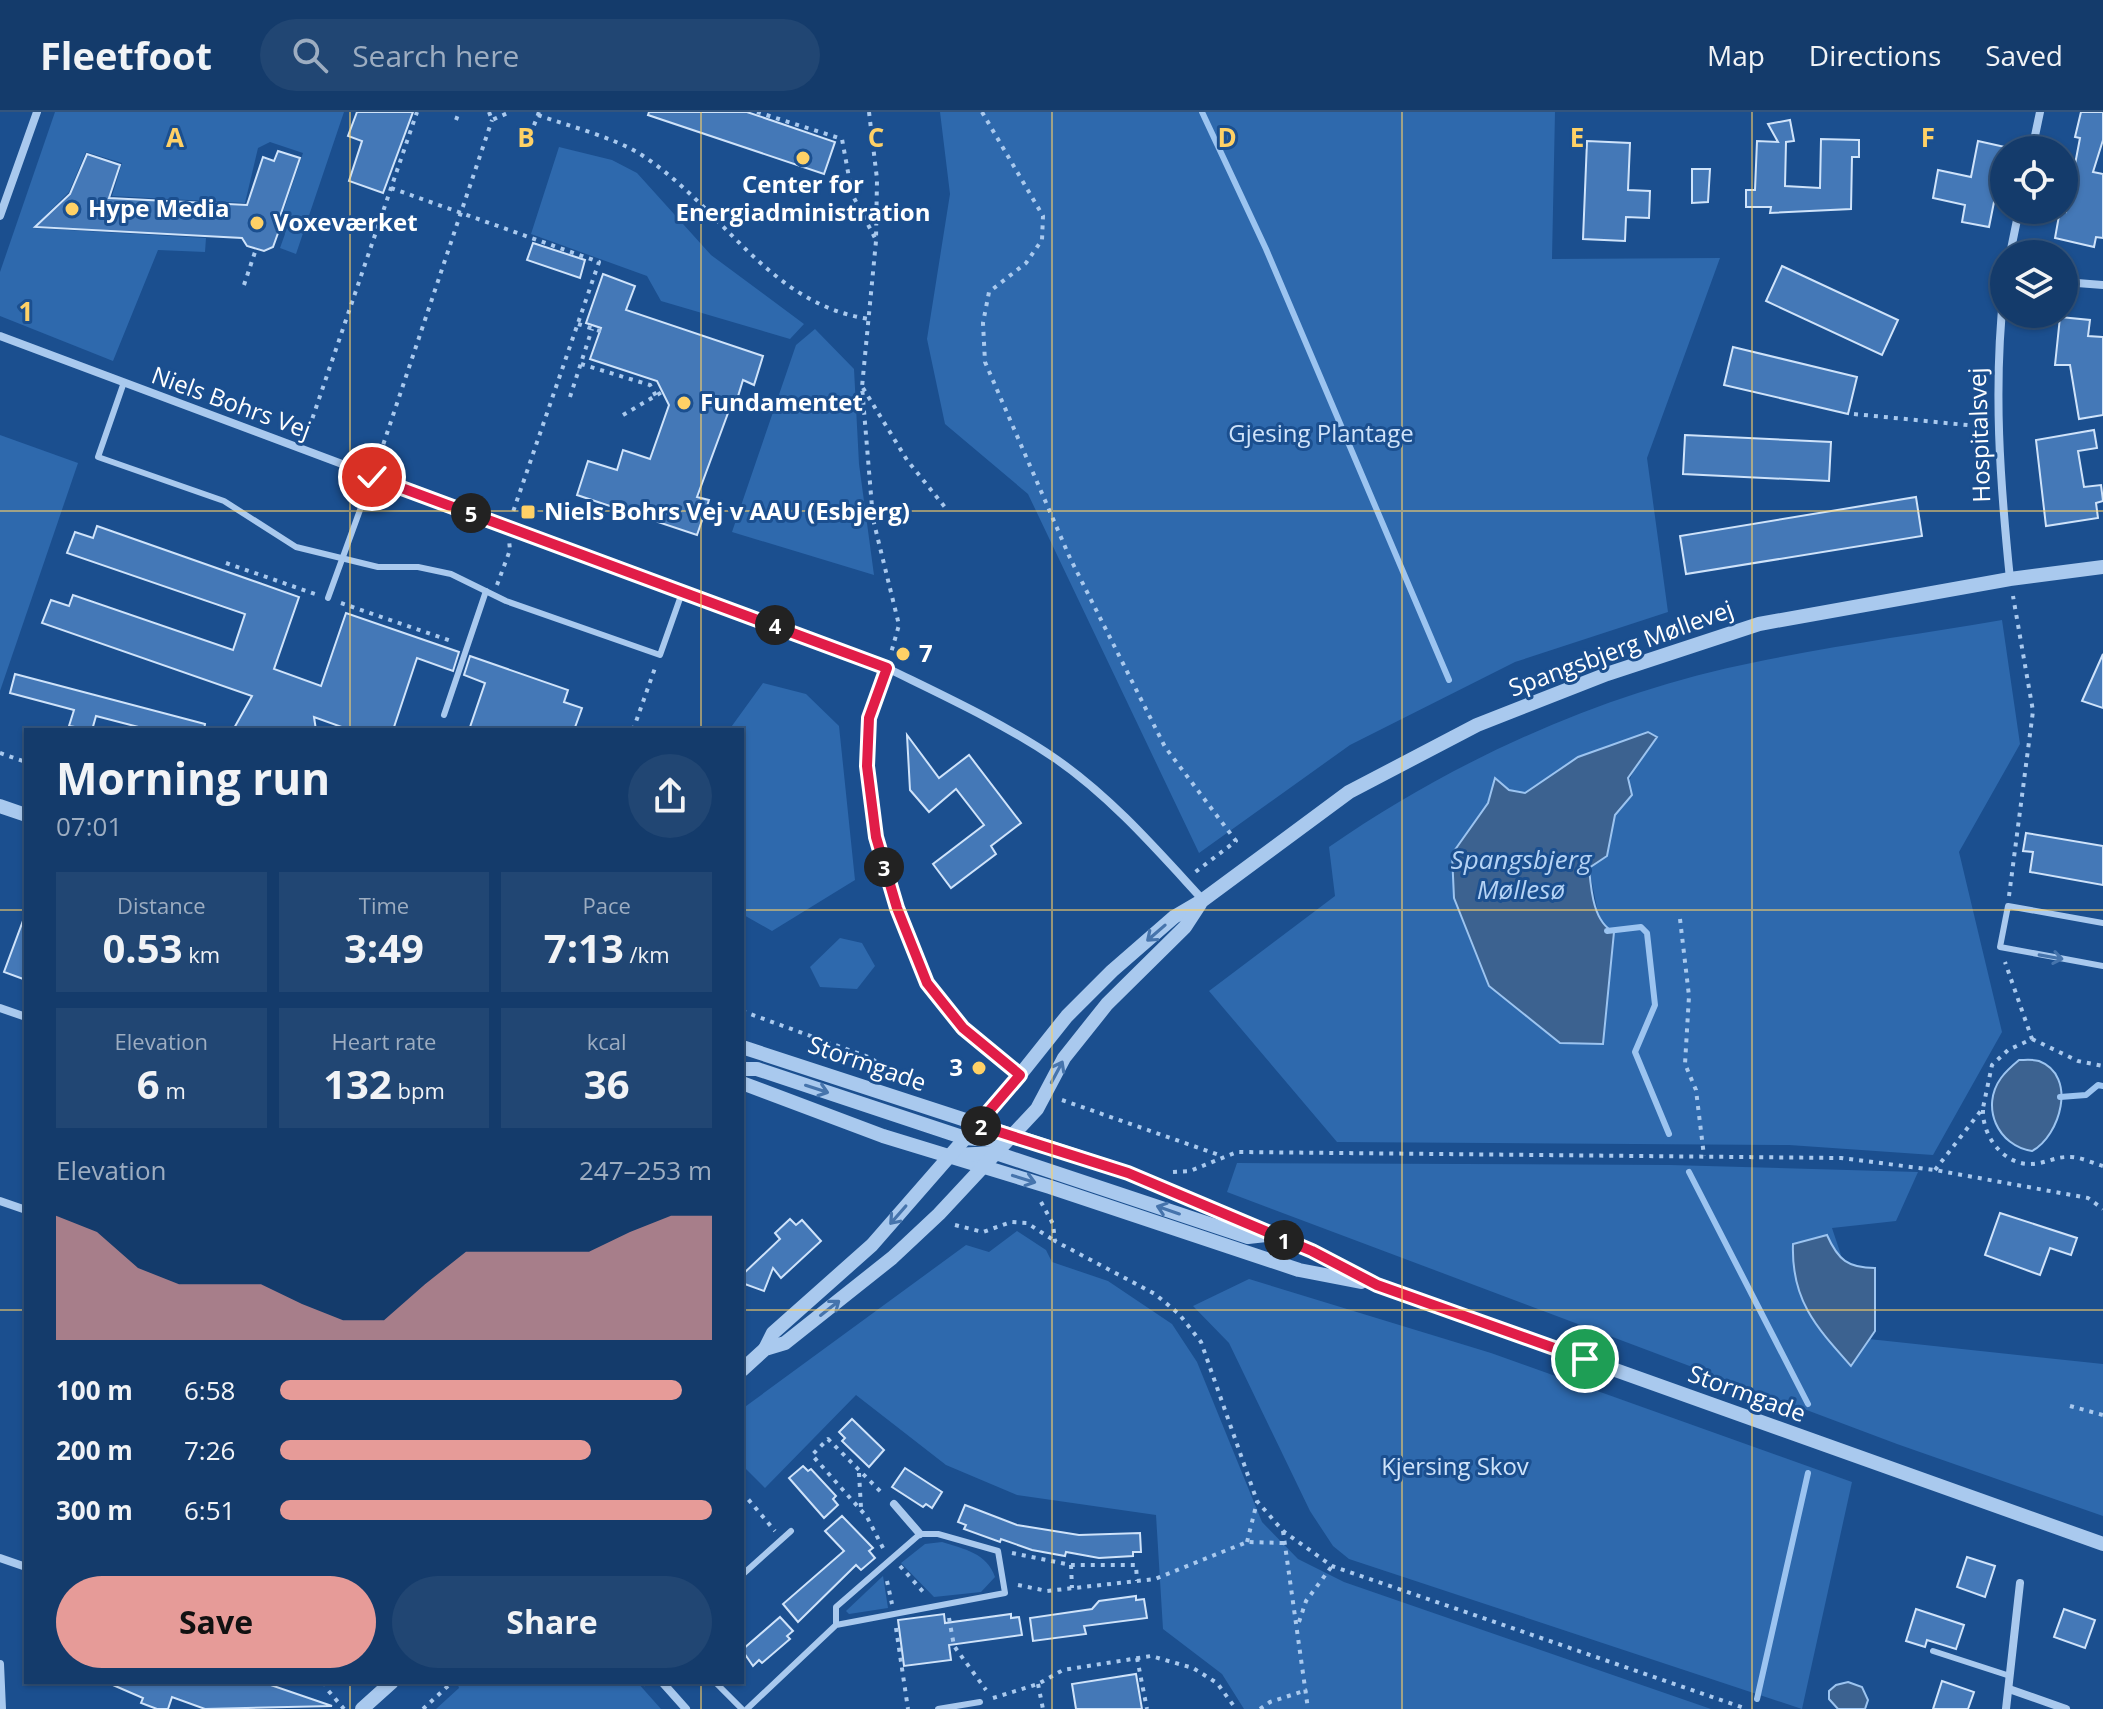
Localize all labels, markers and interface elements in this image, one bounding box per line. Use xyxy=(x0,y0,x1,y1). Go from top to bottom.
search box xyxy=(260,19,820,91)
text: Fleetfoot xyxy=(40,29,212,81)
icon: search xyxy=(288,33,332,77)
text: Search here xyxy=(352,35,519,76)
text: Map xyxy=(1707,36,1765,74)
text: Directions xyxy=(1809,36,1941,74)
text: Saved xyxy=(1985,36,2063,74)
text: A xyxy=(166,119,184,155)
text: B xyxy=(517,119,535,155)
text: C xyxy=(868,119,884,155)
text: D xyxy=(1217,119,1237,155)
text: E xyxy=(1570,119,1584,155)
text: F xyxy=(1921,119,1935,155)
map controls xyxy=(1990,136,2078,328)
button: locate xyxy=(1990,136,2078,224)
marker: Center for Energiadministration xyxy=(794,149,812,167)
place label: Center for Energiadministration xyxy=(676,167,930,228)
place label: Hype Media xyxy=(88,191,229,224)
marker: Hype Media xyxy=(63,200,81,218)
place label: Voxeværket xyxy=(273,205,418,238)
marker: Voxeværket xyxy=(248,214,266,232)
button: layers xyxy=(1990,240,2078,328)
text: 1 xyxy=(19,293,33,329)
street label: Niels Bohrs Vej xyxy=(147,357,316,446)
street label: Hospitalsvej xyxy=(1960,367,1997,503)
place label: Fundamentet xyxy=(700,385,863,418)
marker: Fundamentet xyxy=(675,394,693,412)
park label: Gjesing Plantage xyxy=(1228,416,1414,449)
pin xyxy=(338,443,406,511)
icon: check xyxy=(350,455,394,499)
pin: 5 xyxy=(451,493,491,533)
place label: Niels Bohrs Vej v AAU (Esbjerg) xyxy=(544,494,910,527)
text: 5 xyxy=(465,498,477,528)
marker: Niels Bohrs Vej v AAU (Esbjerg) xyxy=(519,503,537,521)
street label: Spangsbjerg Møllevej xyxy=(1504,592,1737,704)
pin: 4 xyxy=(755,605,795,645)
text: 4 xyxy=(769,610,781,640)
place label: 7 xyxy=(919,636,933,669)
marker: 7 xyxy=(894,645,912,663)
text: Morning run xyxy=(56,748,330,808)
button: share xyxy=(628,754,712,838)
text: 07:01 xyxy=(56,808,122,844)
water label: Spangsbjerg Møllesø xyxy=(1451,841,1593,907)
pin: 3 xyxy=(864,847,904,887)
text: 3 xyxy=(878,852,890,882)
text: Distance xyxy=(117,890,206,920)
text: Time xyxy=(359,890,409,920)
text: Pace xyxy=(582,890,631,920)
text: 0.53 xyxy=(102,920,183,975)
text: 3:49 xyxy=(344,920,424,975)
text: 7:13 xyxy=(544,920,624,975)
one-way arrow xyxy=(1146,924,1166,942)
text: km xyxy=(183,939,220,969)
text: /km xyxy=(624,939,670,969)
one-way arrow xyxy=(2038,950,2064,965)
text: Elevation xyxy=(115,1026,208,1056)
text: Heart rate xyxy=(332,1026,436,1056)
text: kcal xyxy=(587,1026,627,1056)
street label: Stormgade xyxy=(804,1027,931,1098)
place label: 3 xyxy=(949,1050,963,1083)
text: 6 xyxy=(137,1056,160,1111)
text: 132 xyxy=(323,1056,392,1111)
text: 36 xyxy=(584,1056,630,1111)
marker: 3 xyxy=(970,1059,988,1077)
one-way arrow xyxy=(1049,1061,1065,1085)
text: m xyxy=(160,1075,186,1105)
text: bpm xyxy=(392,1075,445,1105)
one-way arrow xyxy=(804,1083,829,1098)
pin: 2 xyxy=(961,1106,1001,1146)
text: 2 xyxy=(975,1111,987,1141)
text: Elevation xyxy=(56,1152,166,1188)
text: 247–253 m xyxy=(579,1152,712,1188)
one-way arrow xyxy=(1011,1173,1036,1187)
one-way arrow xyxy=(1156,1201,1181,1216)
one-way arrow xyxy=(889,1205,907,1225)
pin: 1 xyxy=(1264,1220,1304,1260)
text: 1 xyxy=(1278,1225,1290,1255)
one-way arrow xyxy=(819,1299,840,1316)
pin xyxy=(1551,1325,1619,1393)
icon: arrive xyxy=(1563,1337,1607,1381)
street label: Stormgade xyxy=(1684,1356,1811,1429)
text: 100 m xyxy=(56,1372,133,1408)
text: 6:58 xyxy=(184,1372,235,1408)
text: 200 m xyxy=(56,1432,133,1468)
text: 7:26 xyxy=(184,1432,235,1468)
park label: Kjersing Skov xyxy=(1381,1449,1529,1482)
text: 300 m xyxy=(56,1492,133,1528)
text: 6:51 xyxy=(184,1492,235,1528)
button: Save xyxy=(56,1576,376,1668)
button: Share xyxy=(392,1576,712,1668)

